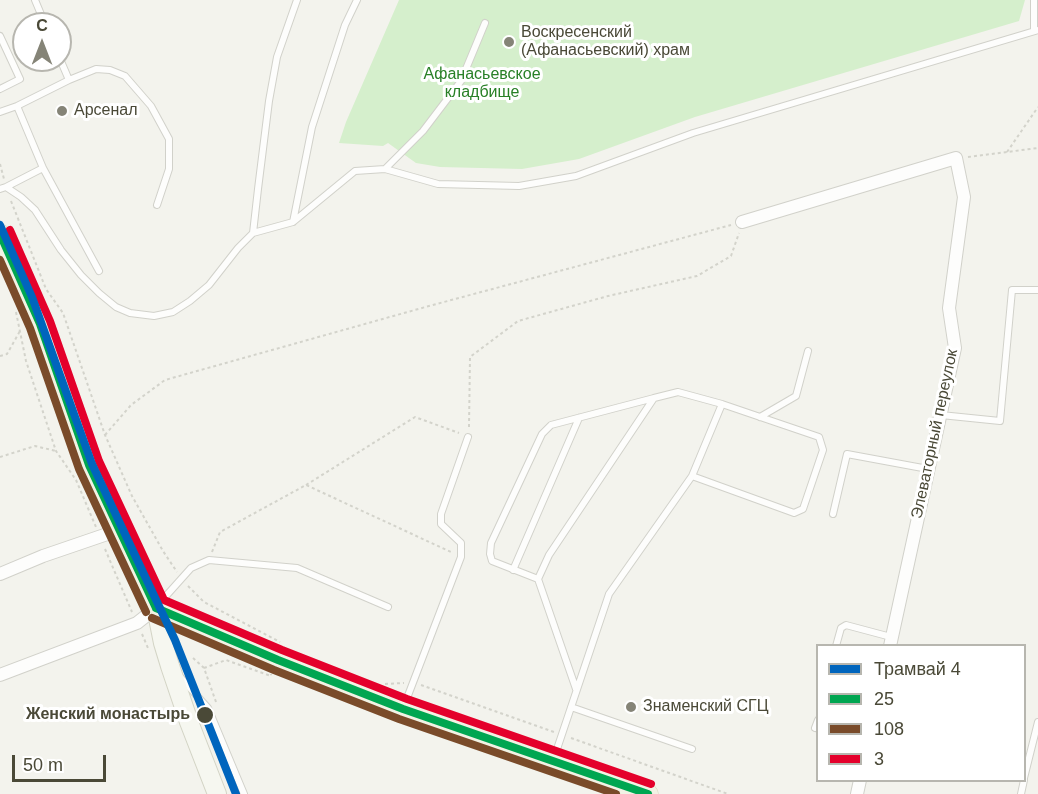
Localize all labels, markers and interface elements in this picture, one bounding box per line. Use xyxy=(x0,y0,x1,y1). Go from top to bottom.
north arrow xyxy=(12,12,72,72)
text: С xyxy=(36,17,48,34)
place label: Воскресенский (Афанасьевский) храм xyxy=(521,23,690,61)
marker: Воскресенский (Афанасьевский) храм xyxy=(502,35,516,49)
park label: Афанасьевское кладбище xyxy=(423,65,541,103)
place label: Арсенал xyxy=(74,101,138,121)
marker: Арсенал xyxy=(55,104,69,118)
street label: Элеваторный переулок xyxy=(908,347,962,521)
legend xyxy=(816,644,1026,782)
text: Трамвай 4 xyxy=(874,659,961,679)
text: 25 xyxy=(874,689,894,709)
place label: Знаменский СГЦ xyxy=(643,697,769,717)
marker: Знаменский СГЦ xyxy=(624,700,638,714)
place label: Женский монастырь xyxy=(26,705,190,725)
marker: Женский монастырь xyxy=(195,705,215,725)
text: 108 xyxy=(874,719,904,739)
scale bar xyxy=(15,743,110,781)
text: 3 xyxy=(874,749,884,769)
text: 50 m xyxy=(23,755,63,775)

